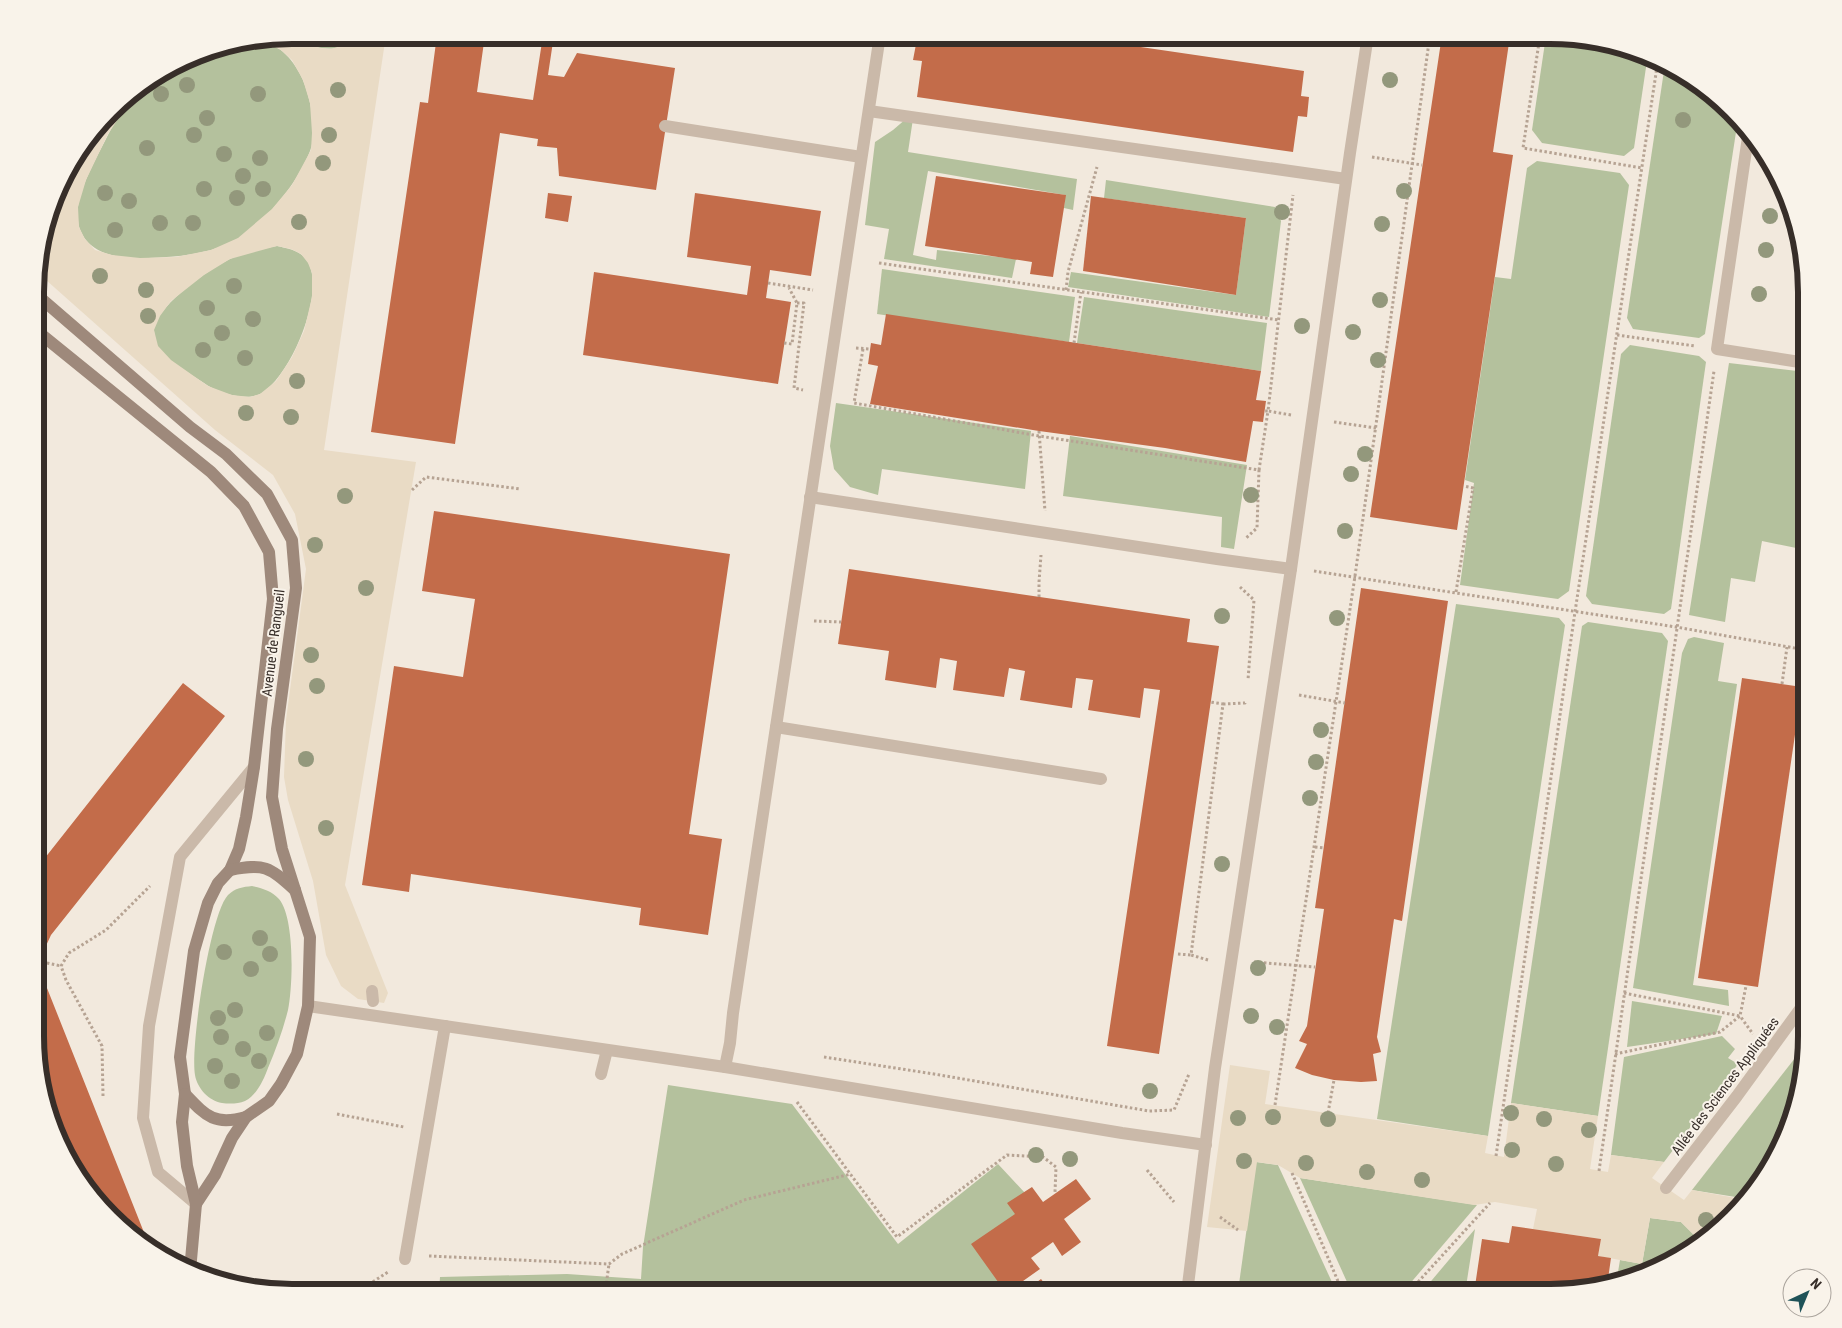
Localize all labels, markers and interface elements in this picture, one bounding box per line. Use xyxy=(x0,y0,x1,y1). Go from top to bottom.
street label: Avenue de Rangueil xyxy=(258,589,288,697)
street label: Allée des Sciences Appliquées xyxy=(1668,1014,1782,1158)
north arrow xyxy=(1782,1268,1832,1318)
text: N xyxy=(1807,1275,1825,1292)

